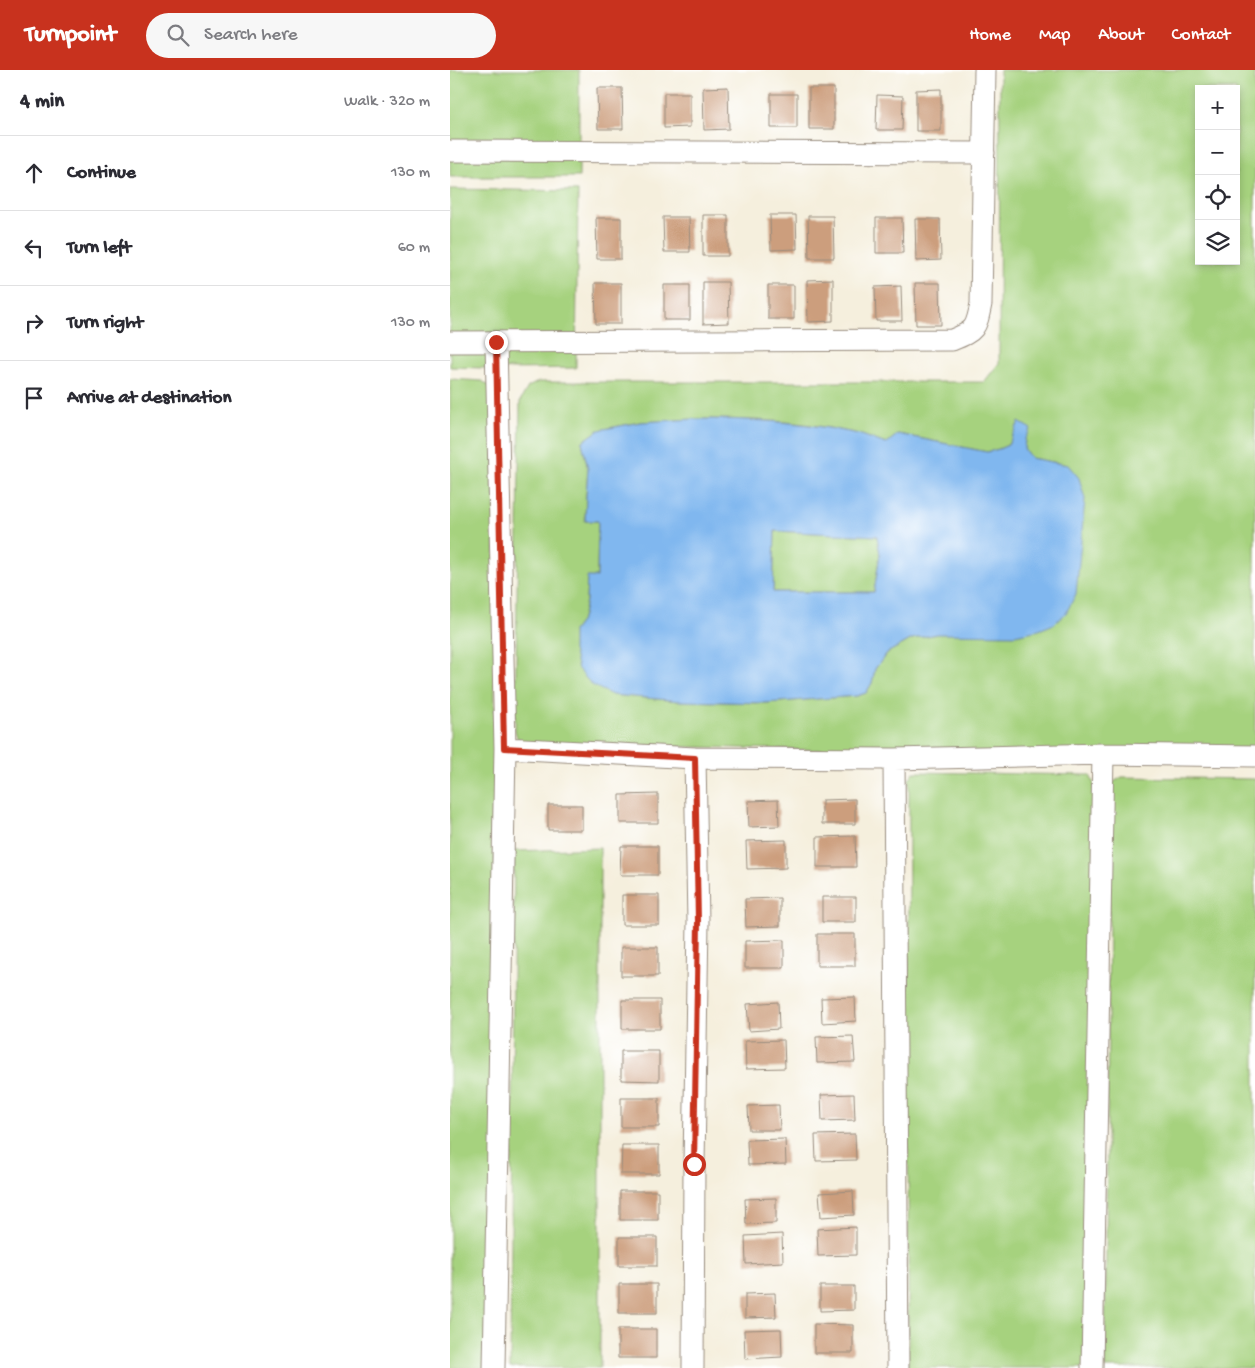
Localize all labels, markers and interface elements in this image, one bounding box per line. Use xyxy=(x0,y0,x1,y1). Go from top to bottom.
search box xyxy=(146,13,496,58)
text: Turnpoint xyxy=(25,21,116,50)
icon: search xyxy=(164,21,192,49)
text: Search here xyxy=(204,24,298,47)
text: Home xyxy=(969,25,1011,46)
text: Map xyxy=(1039,25,1070,46)
text: About xyxy=(1098,25,1144,46)
text: Contact xyxy=(1172,25,1230,46)
map controls xyxy=(1195,85,1240,265)
button: + xyxy=(1195,85,1240,130)
text: 4 min xyxy=(20,90,64,115)
text: Walk · 320 m xyxy=(344,93,430,112)
button: − xyxy=(1195,130,1240,175)
icon: ahead xyxy=(20,159,48,187)
text: Continue xyxy=(67,162,136,185)
text: 130 m xyxy=(391,164,430,183)
button: locate xyxy=(1195,175,1240,220)
button: layers xyxy=(1195,220,1240,265)
icon: left xyxy=(20,234,48,262)
text: Turn left xyxy=(67,237,131,260)
text: 60 m xyxy=(398,239,430,258)
icon: right xyxy=(20,309,48,337)
text: Turn right xyxy=(67,312,143,335)
text: 130 m xyxy=(391,314,430,333)
route end xyxy=(485,331,508,354)
icon: arrive xyxy=(20,384,48,412)
text: Arrive at destination xyxy=(67,387,231,410)
route start xyxy=(683,1153,706,1176)

